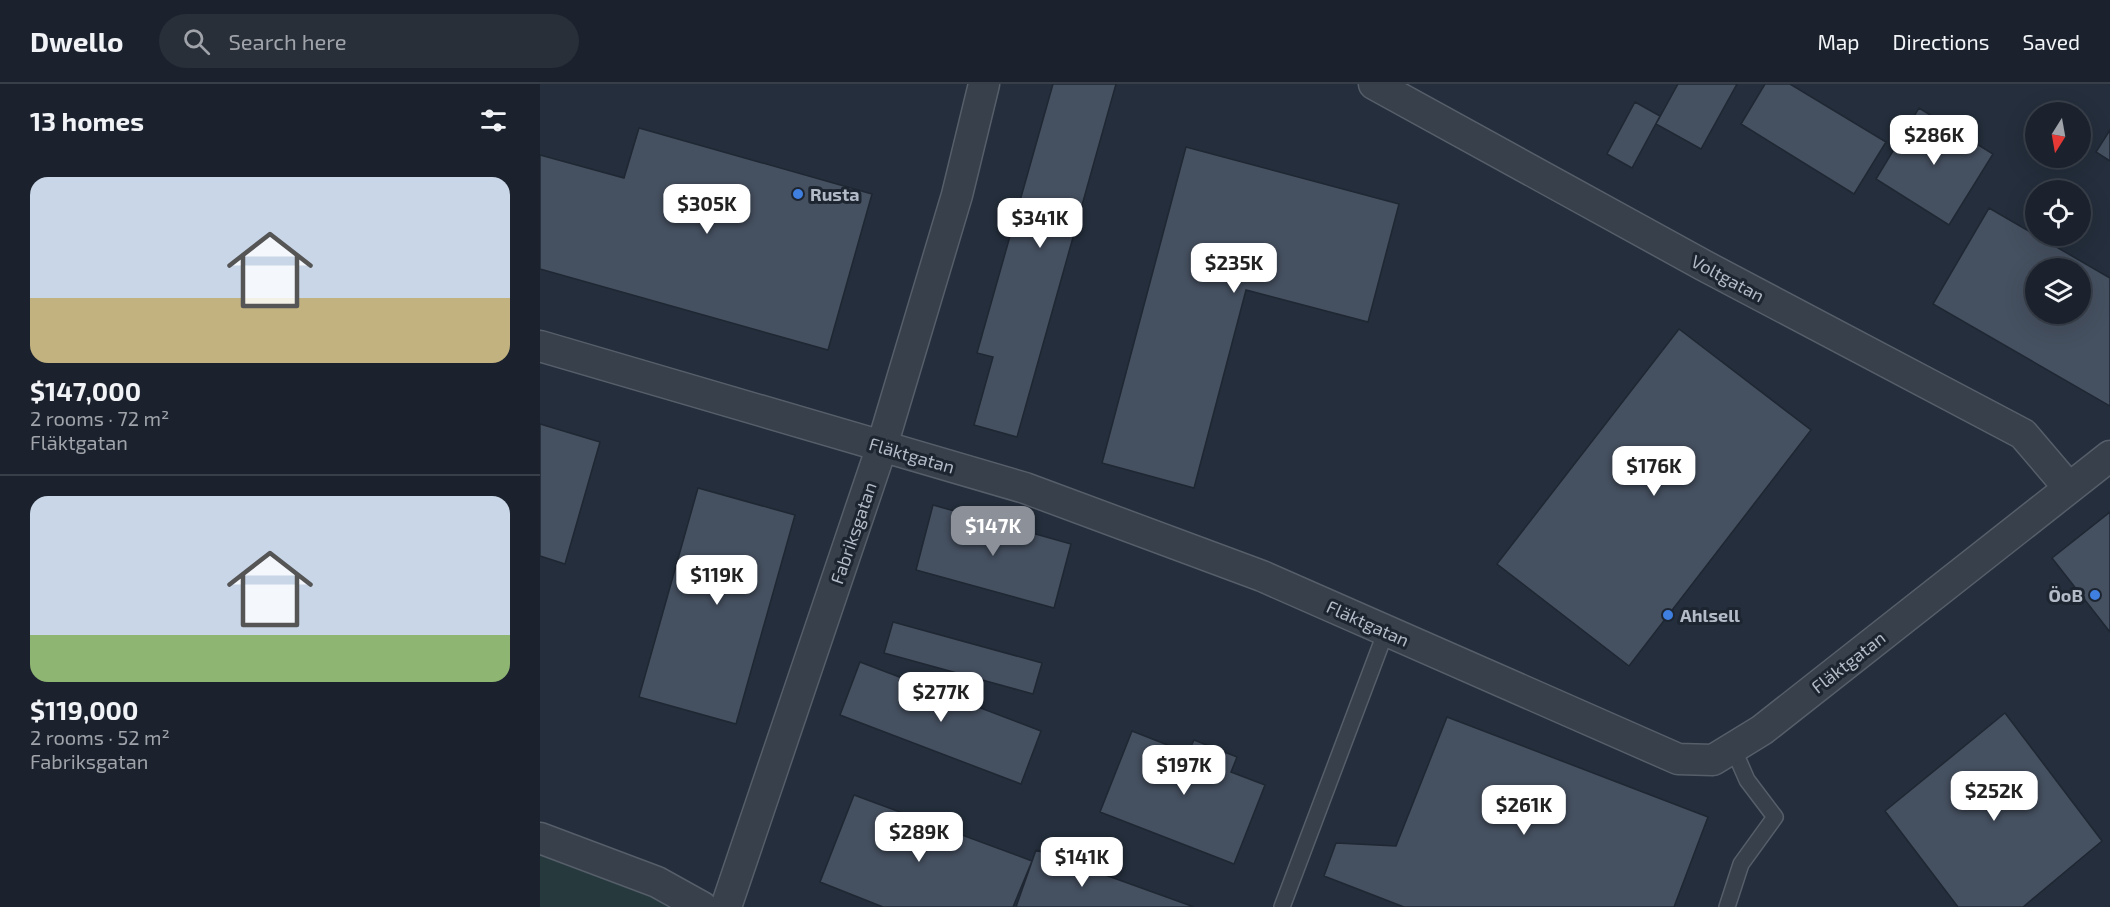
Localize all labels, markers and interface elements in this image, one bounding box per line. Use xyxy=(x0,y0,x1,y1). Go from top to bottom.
search box xyxy=(159,14,579,68)
text: Dwello xyxy=(30,24,123,58)
icon: search xyxy=(180,25,213,58)
text: Search here xyxy=(228,28,347,54)
text: Map xyxy=(1817,29,1860,54)
text: Directions xyxy=(1893,29,1989,54)
text: Saved xyxy=(2022,29,2080,54)
north arrow xyxy=(2025,102,2091,168)
map controls xyxy=(2025,102,2091,324)
icon: filters xyxy=(477,104,510,137)
text: 13 homes xyxy=(30,105,144,136)
pin: $286K xyxy=(1892,115,1976,166)
text: $286K xyxy=(1904,122,1964,146)
button: locate xyxy=(2025,180,2091,246)
place label: Rusta xyxy=(810,183,860,205)
pin: $305K xyxy=(665,184,749,235)
marker: Rusta xyxy=(791,187,805,201)
text: $305K xyxy=(677,191,737,215)
pin: $341K xyxy=(998,198,1082,249)
text: $341K xyxy=(1012,205,1069,229)
icon: home xyxy=(216,216,324,324)
pin: $235K xyxy=(1192,243,1276,294)
text: $235K xyxy=(1205,250,1263,274)
street label: Voltgatan xyxy=(1688,250,1768,306)
button: layers xyxy=(2025,258,2091,324)
text: $147,000 xyxy=(30,375,141,406)
text: 2 rooms · 72 m² xyxy=(30,406,169,430)
text: Fläktgatan xyxy=(30,430,128,454)
street label: Fläktgatan xyxy=(867,432,957,478)
pin: $176K xyxy=(1612,446,1696,497)
text: $176K xyxy=(1626,453,1682,477)
street label: Fabriksgatan xyxy=(825,479,881,587)
pin: $147K xyxy=(951,506,1035,557)
text: $147K xyxy=(965,513,1021,537)
icon: home xyxy=(216,535,324,643)
pin: $119K xyxy=(675,555,759,606)
text: $119K xyxy=(690,562,744,586)
place label: ÖoB xyxy=(2048,584,2083,606)
marker: ÖoB xyxy=(2088,588,2102,602)
street label: Fläktgatan xyxy=(1323,595,1413,651)
place label: Ahlsell xyxy=(1680,604,1740,626)
marker: Ahlsell xyxy=(1661,608,1675,622)
street label: Fläktgatan xyxy=(1807,626,1889,698)
pin: $277K xyxy=(899,672,983,723)
text: $277K xyxy=(912,679,970,703)
text: $119,000 xyxy=(30,694,138,725)
text: 2 rooms · 52 m² xyxy=(30,725,170,749)
pin: $197K xyxy=(1142,745,1226,796)
text: Fabriksgatan xyxy=(30,749,148,773)
text: $197K xyxy=(1156,752,1212,776)
pin: $252K xyxy=(1952,771,2036,822)
text: $252K xyxy=(1965,778,2023,802)
pin: $261K xyxy=(1482,785,1566,836)
text: $261K xyxy=(1496,792,1552,816)
pin: $289K xyxy=(877,812,961,863)
text: $289K xyxy=(889,819,949,843)
pin: $141K xyxy=(1040,837,1124,888)
text: $141K xyxy=(1055,844,1109,868)

